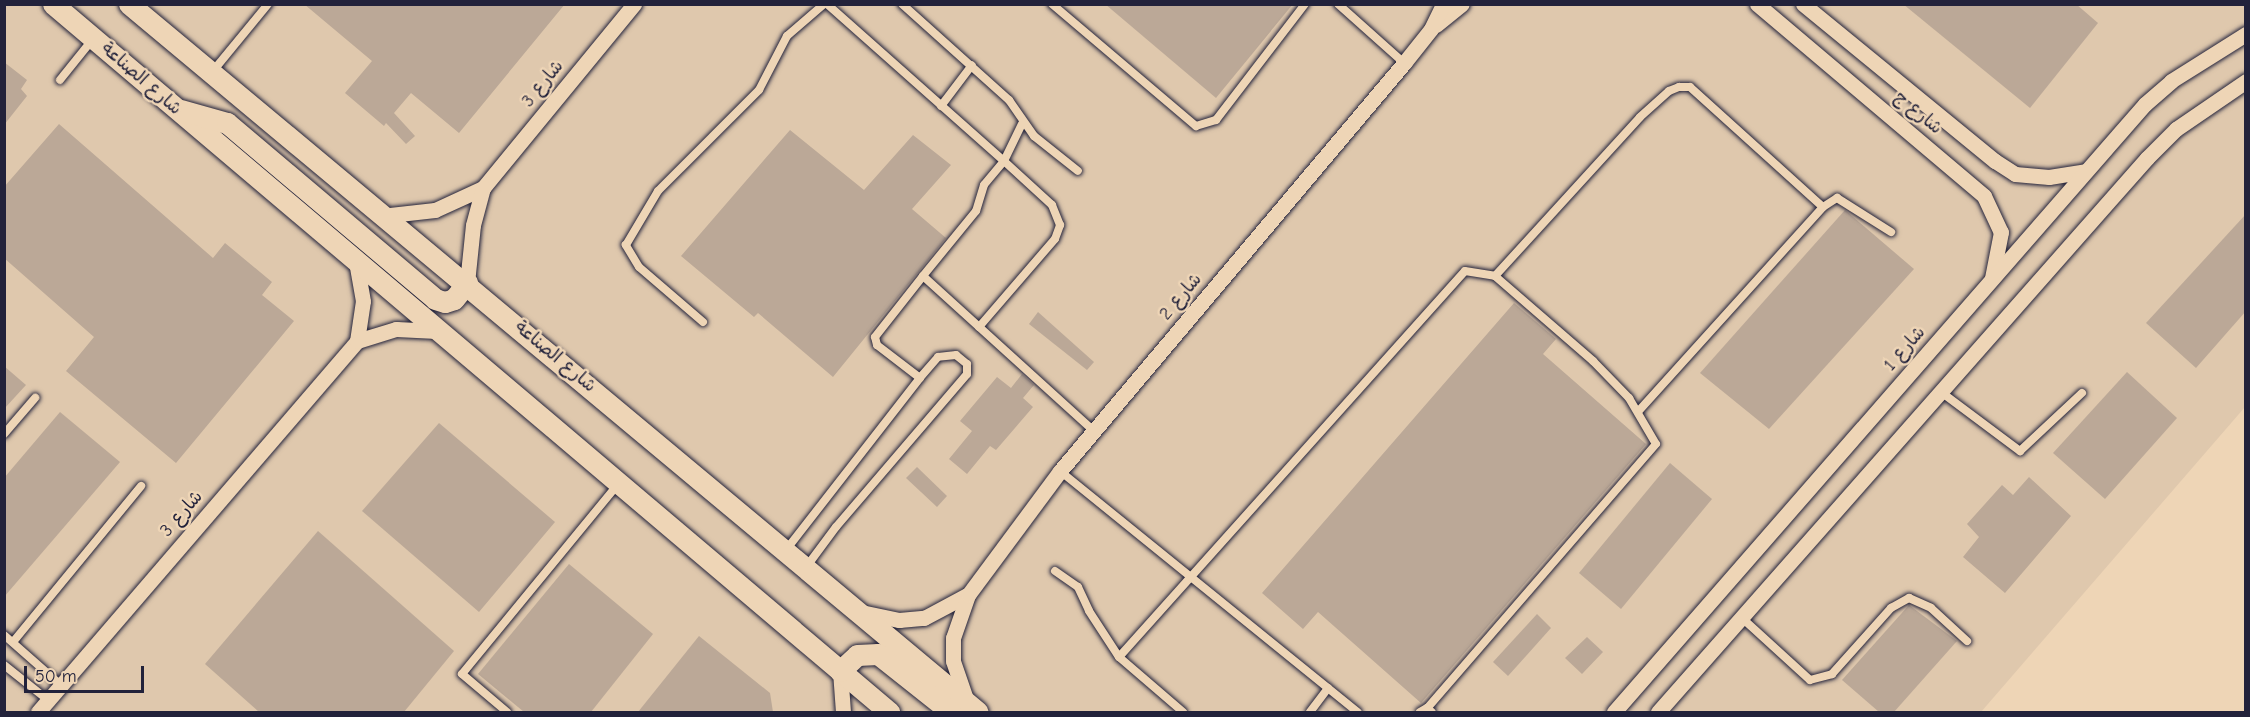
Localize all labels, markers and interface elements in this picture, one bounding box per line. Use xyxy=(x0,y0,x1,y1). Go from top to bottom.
street label: شارع الصناعة xyxy=(96,38,186,120)
street label: شارع 3 xyxy=(518,56,568,112)
street label: شارع ج xyxy=(1890,87,1946,139)
street label: شارع 2 xyxy=(1155,269,1207,325)
street label: شارع الصناعة xyxy=(510,317,600,397)
street label: شارع 1 xyxy=(1880,322,1930,376)
street label: شارع 3 xyxy=(156,487,208,541)
scale bar xyxy=(27,654,147,692)
text: 50 m xyxy=(35,666,77,687)

